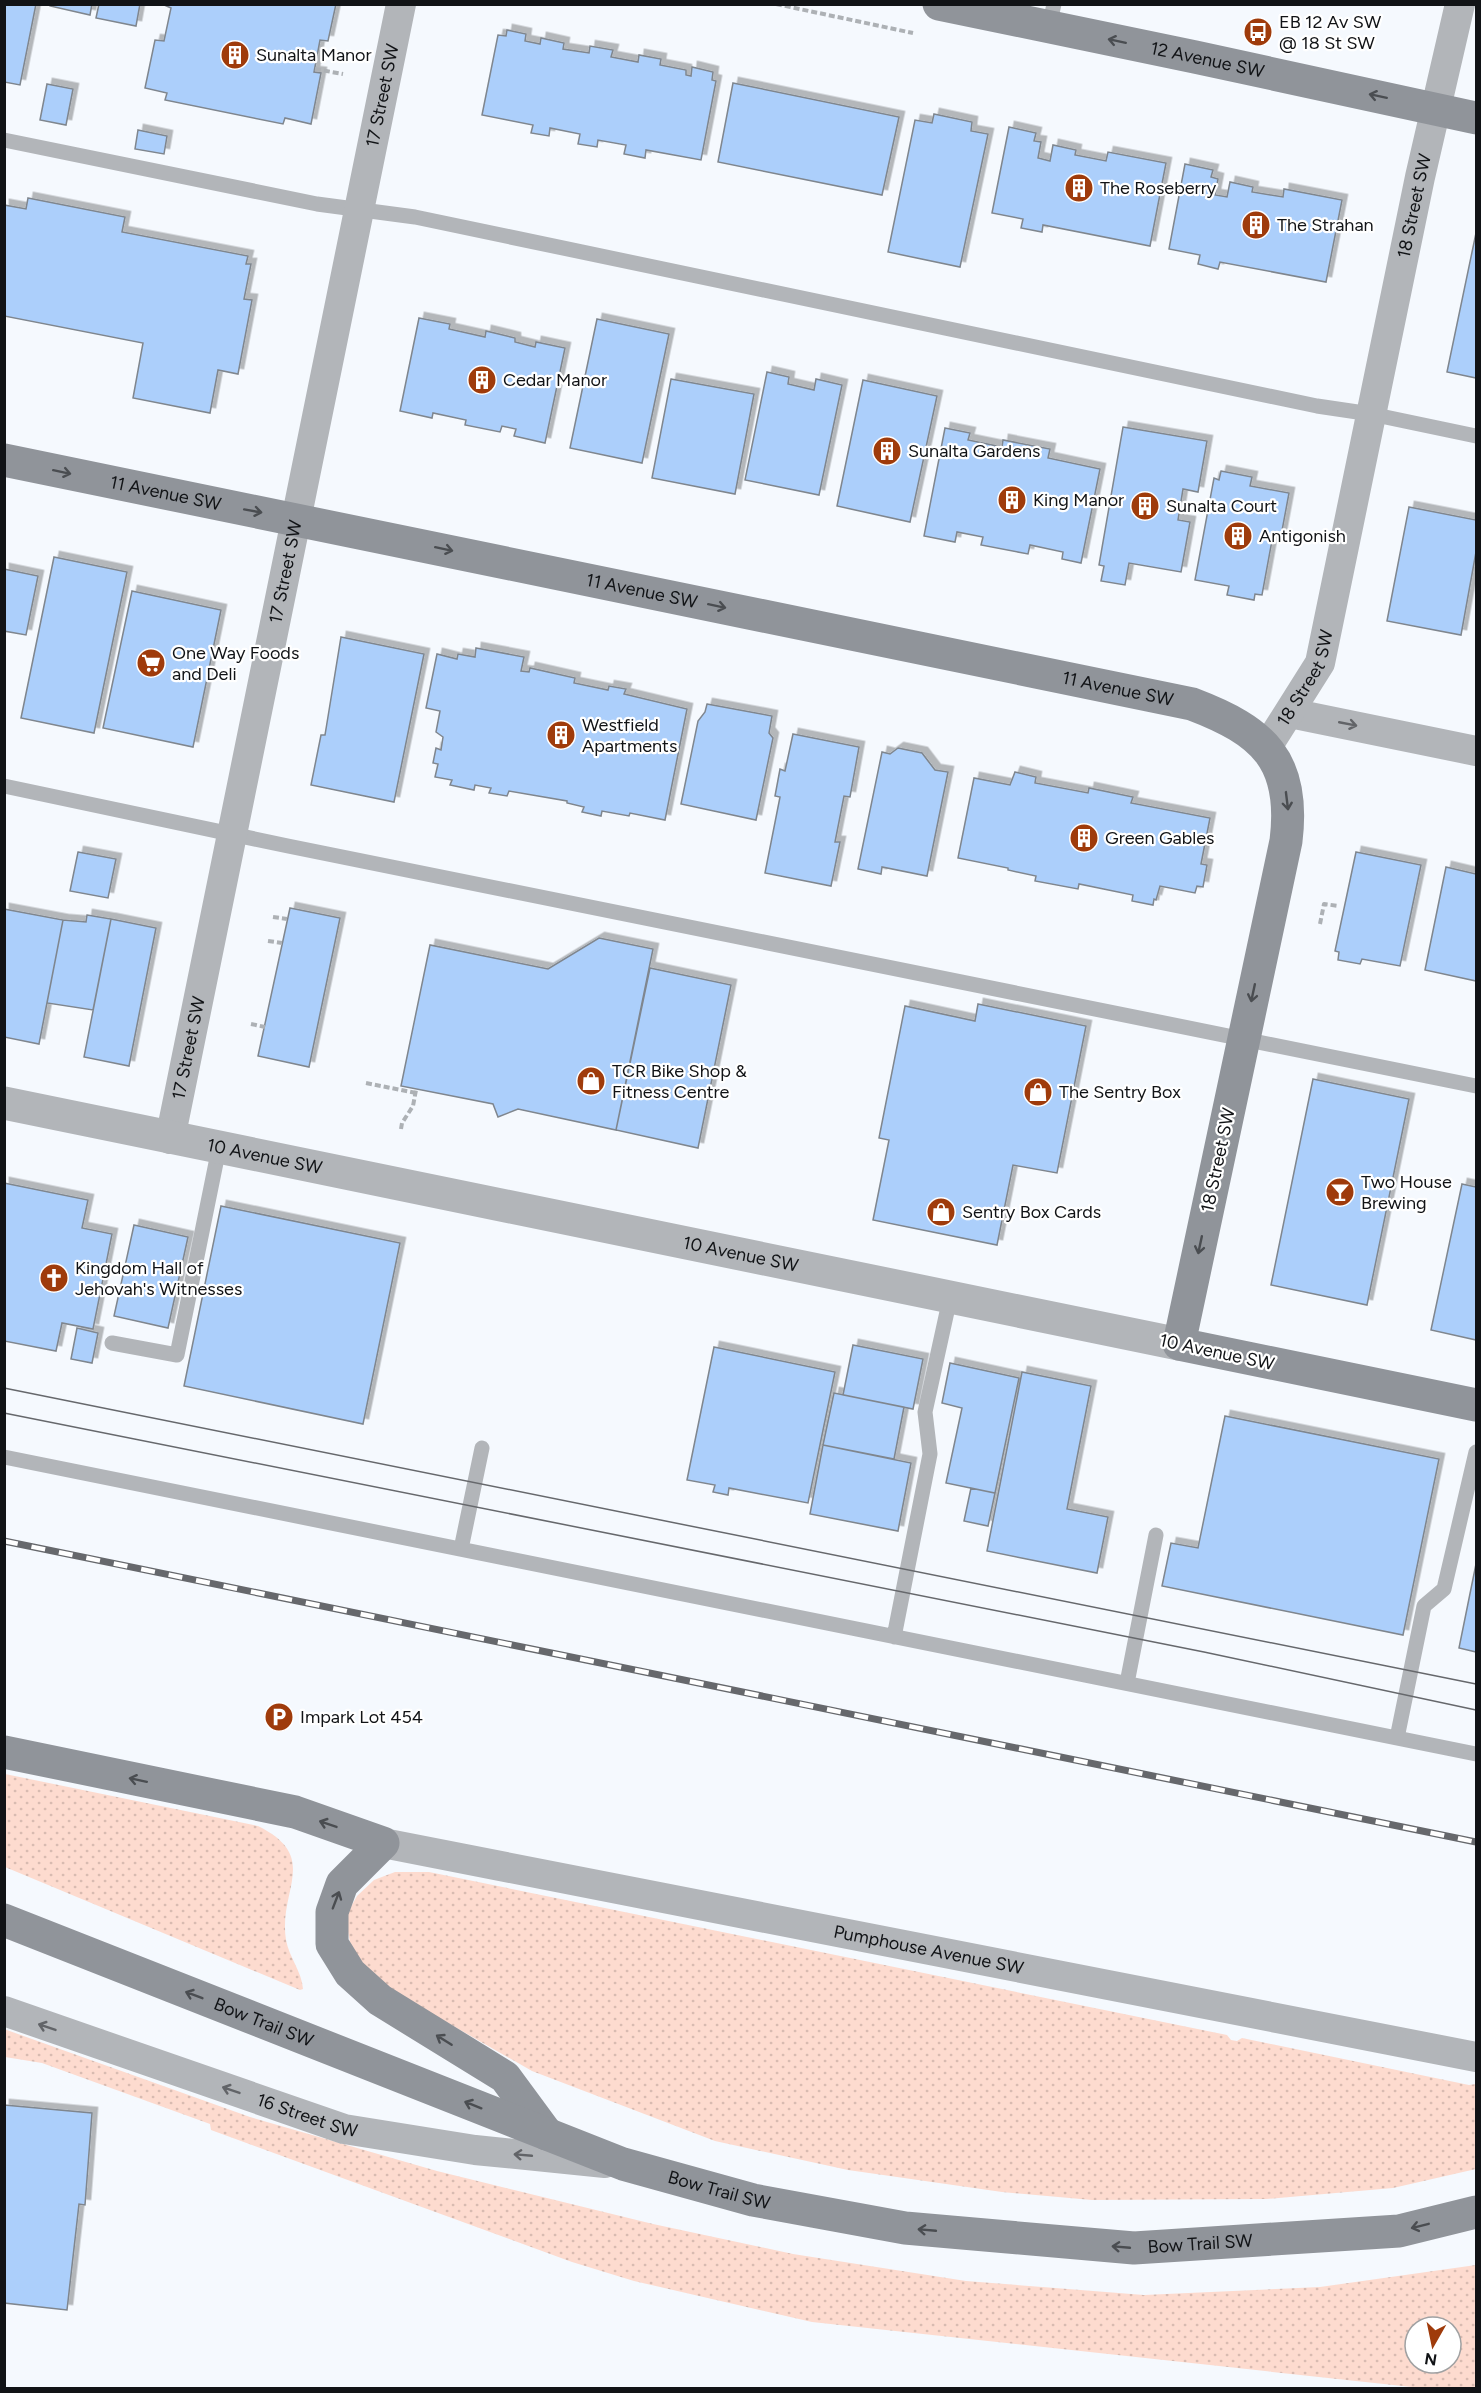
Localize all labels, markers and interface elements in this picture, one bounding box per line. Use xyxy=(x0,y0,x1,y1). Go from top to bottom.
place label: EB 12 Av SW @ 18 St SW xyxy=(1279,11,1382,54)
bus stop icon: EB 12 Av SW @ 18 St SW xyxy=(1242,16,1274,48)
one-way arrow xyxy=(1108,35,1127,46)
street label: 12 Avenue SW xyxy=(1148,37,1267,83)
building icon: Sunalta Manor xyxy=(219,39,251,71)
street label: 17 Street SW xyxy=(361,41,404,149)
place label: Sunalta Manor xyxy=(256,44,372,66)
one-way arrow xyxy=(1369,90,1389,101)
street label: 18 Street SW xyxy=(1393,151,1436,260)
building icon: The Roseberry xyxy=(1063,172,1095,204)
place label: The Roseberry xyxy=(1100,177,1217,199)
building icon: The Strahan xyxy=(1240,209,1272,241)
place label: The Strahan xyxy=(1277,214,1374,236)
building icon: Cedar Manor xyxy=(466,364,498,396)
place label: Cedar Manor xyxy=(503,369,607,391)
building icon: Sunalta Gardens xyxy=(871,435,903,467)
place label: Sunalta Gardens xyxy=(908,440,1040,462)
one-way arrow xyxy=(52,467,71,478)
street label: 11 Avenue SW xyxy=(108,471,224,515)
building icon: King Manor xyxy=(996,484,1028,516)
place label: King Manor xyxy=(1033,489,1124,511)
building icon: Sunalta Court xyxy=(1129,490,1161,522)
place label: Sunalta Court xyxy=(1166,495,1277,517)
one-way arrow xyxy=(243,506,262,517)
street label: 17 Street SW xyxy=(264,517,307,625)
building icon: Antigonish xyxy=(1222,520,1254,552)
place label: Antigonish xyxy=(1259,525,1346,547)
one-way arrow xyxy=(434,544,453,556)
street label: 11 Avenue SW xyxy=(584,569,700,613)
one-way arrow xyxy=(707,601,727,612)
street label: 18 Street SW xyxy=(1272,627,1338,730)
place label: One Way Foods and Deli xyxy=(172,642,299,685)
supermarket icon: One Way Foods and Deli xyxy=(135,647,167,679)
street label: 11 Avenue SW xyxy=(1060,667,1176,711)
place label: Westfield Apartments xyxy=(582,714,677,757)
building icon: Westfield Apartments xyxy=(545,719,577,751)
one-way arrow xyxy=(1337,719,1357,730)
one-way arrow xyxy=(1281,791,1292,811)
building icon: Green Gables xyxy=(1068,822,1100,854)
place label: Green Gables xyxy=(1105,827,1215,849)
one-way arrow xyxy=(1247,983,1259,1002)
street label: 17 Street SW xyxy=(167,994,210,1101)
place label: TCR Bike Shop & Fitness Centre xyxy=(612,1060,747,1103)
shop icon: TCR Bike Shop & Fitness Centre xyxy=(575,1065,607,1097)
shop icon: The Sentry Box xyxy=(1022,1076,1054,1108)
place label: The Sentry Box xyxy=(1059,1081,1181,1103)
street label: 18 Street SW xyxy=(1196,1105,1240,1214)
street label: 10 Avenue SW xyxy=(205,1134,325,1179)
place label: Two House Brewing xyxy=(1361,1171,1452,1214)
bar icon: Two House Brewing xyxy=(1324,1176,1356,1208)
shop icon: Sentry Box Cards xyxy=(925,1196,957,1228)
place label: Sentry Box Cards xyxy=(962,1201,1101,1223)
street label: 10 Avenue SW xyxy=(681,1232,801,1277)
one-way arrow xyxy=(1194,1235,1205,1254)
place label: Kingdom Hall of Jehovah's Witnesses xyxy=(75,1257,242,1300)
church icon: Kingdom Hall of Jehovah's Witnesses xyxy=(38,1262,70,1294)
street label: 10 Avenue SW xyxy=(1157,1329,1277,1375)
parking icon: Impark Lot 454 xyxy=(263,1701,295,1733)
place label: Impark Lot 454 xyxy=(300,1706,423,1728)
one-way arrow xyxy=(129,1773,148,1785)
one-way arrow xyxy=(319,1817,337,1828)
one-way arrow xyxy=(332,1891,343,1910)
street label: Pumphouse Avenue SW xyxy=(832,1920,1026,1979)
one-way arrow xyxy=(186,1989,204,2000)
street label: Bow Trail SW xyxy=(211,1993,317,2052)
one-way arrow xyxy=(38,2021,57,2032)
one-way arrow xyxy=(436,2033,453,2045)
one-way arrow xyxy=(222,2084,241,2095)
street label: 16 Street SW xyxy=(254,2089,360,2142)
one-way arrow xyxy=(465,2099,483,2110)
one-way arrow xyxy=(514,2149,533,2160)
street label: Bow Trail SW xyxy=(665,2166,773,2214)
one-way arrow xyxy=(1410,2220,1429,2232)
one-way arrow xyxy=(917,2224,937,2235)
street label: Bow Trail SW xyxy=(1147,2229,1254,2258)
one-way arrow xyxy=(1111,2241,1131,2252)
north arrow xyxy=(1403,2315,1463,2375)
text: N xyxy=(1423,2349,1438,2370)

